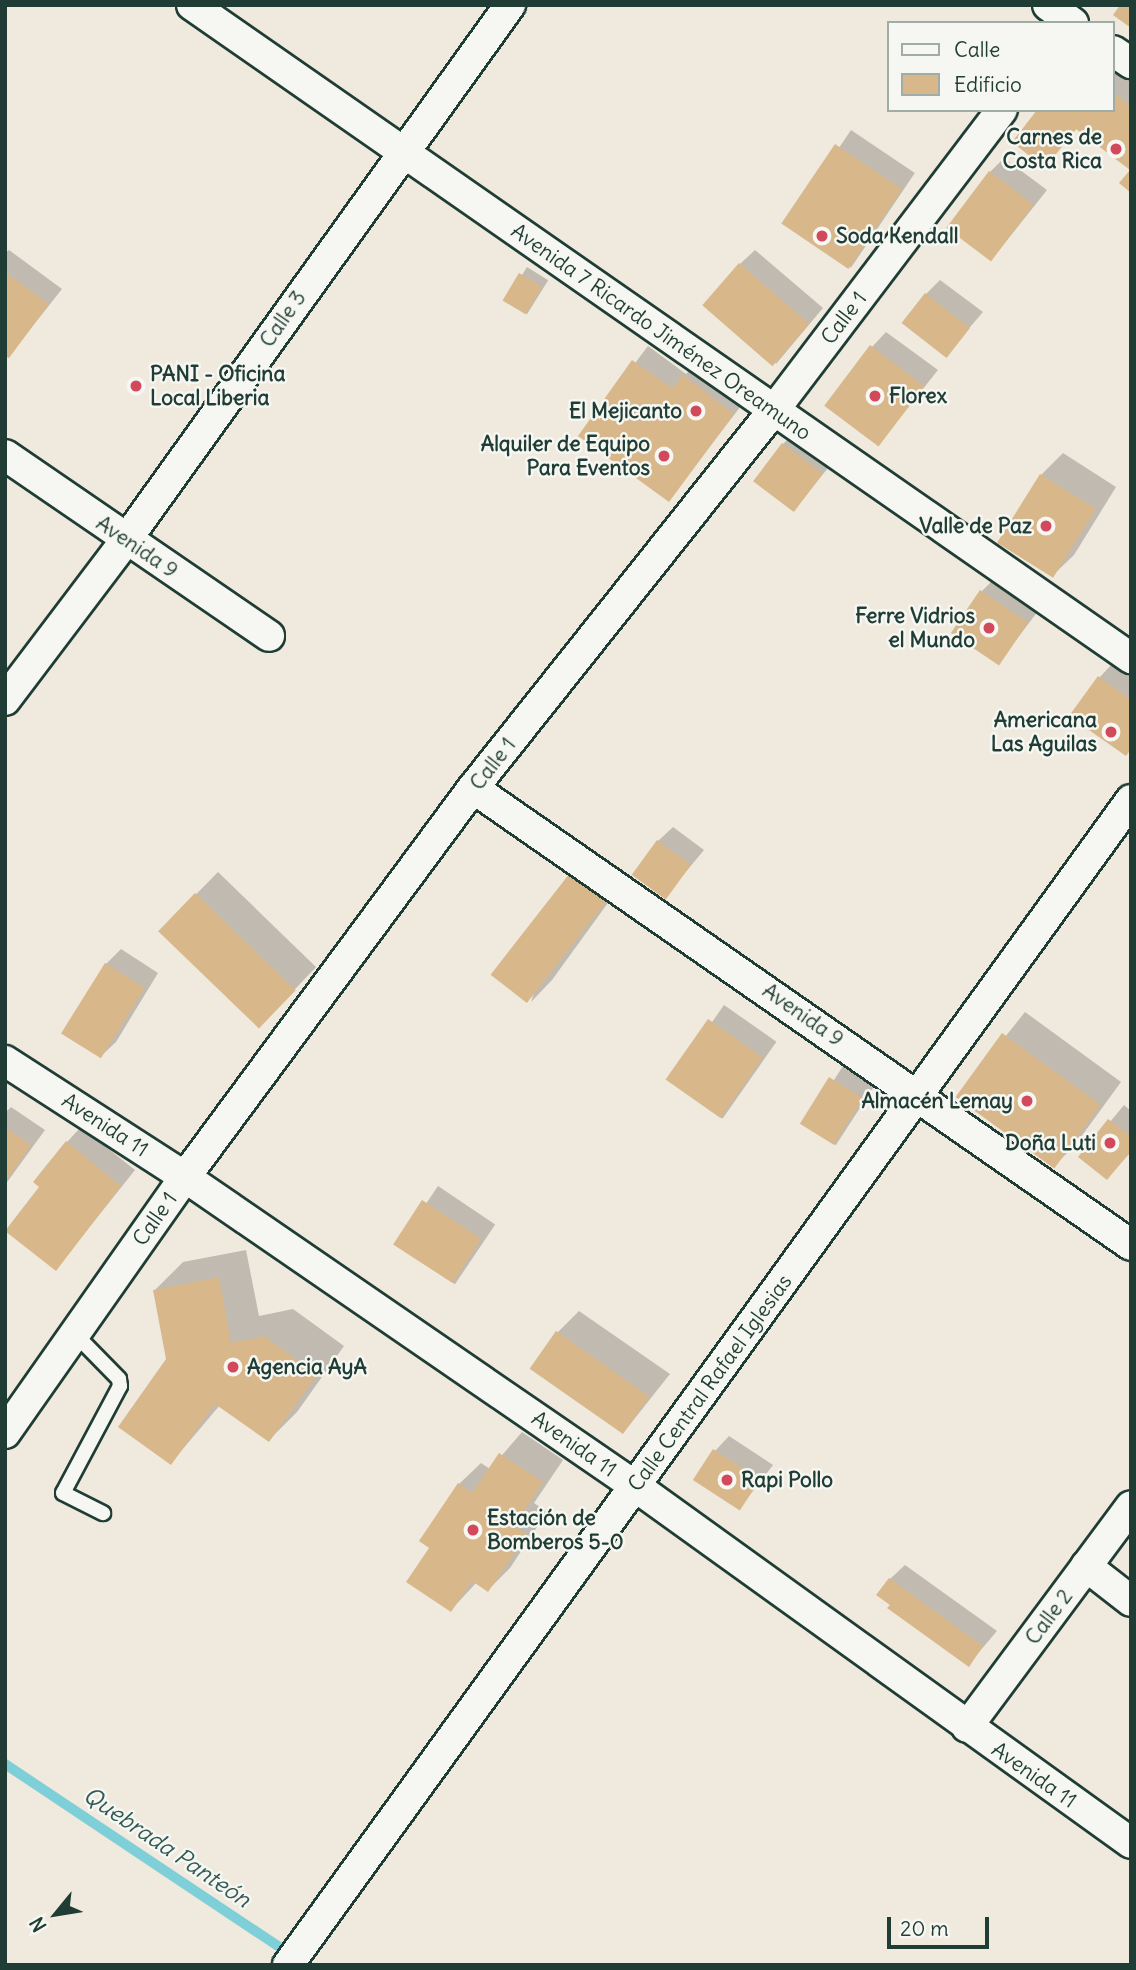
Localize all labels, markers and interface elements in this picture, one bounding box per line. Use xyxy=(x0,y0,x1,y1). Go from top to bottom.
legend xyxy=(888,21,1115,112)
text: Calle xyxy=(954,36,1000,63)
text: Edificio xyxy=(954,71,1022,98)
place label: Carnes de Costa Rica xyxy=(1002,124,1102,174)
marker: Carnes de Costa Rica xyxy=(1108,141,1124,157)
street label: Avenida 7 Ricardo Jiménez Oreamuno xyxy=(506,218,816,446)
place label: Soda Kendall xyxy=(836,223,958,249)
marker: Soda Kendall xyxy=(814,228,830,244)
street label: Calle 3 xyxy=(255,286,311,352)
street label: Calle 1 xyxy=(816,287,872,349)
place label: PANI - Oficina Local Liberia xyxy=(150,361,286,411)
marker: PANI - Oficina Local Liberia xyxy=(128,378,144,394)
place label: Florex xyxy=(889,383,947,409)
marker: Florex xyxy=(867,388,883,404)
place label: El Mejicanto xyxy=(569,398,682,424)
marker: El Mejicanto xyxy=(688,403,704,419)
place label: Alquiler de Equipo Para Eventos xyxy=(481,431,650,481)
marker: Alquiler de Equipo Para Eventos xyxy=(656,448,672,464)
street label: Avenida 9 xyxy=(91,511,183,583)
place label: Valle de Paz xyxy=(919,513,1032,539)
marker: Valle de Paz xyxy=(1038,518,1054,534)
place label: Ferre Vidrios el Mundo xyxy=(855,603,975,653)
marker: Ferre Vidrios el Mundo xyxy=(981,620,997,636)
place label: Americana Las Aguilas xyxy=(991,707,1097,757)
marker: Americana Las Aguilas xyxy=(1103,724,1119,740)
street label: Calle 1 xyxy=(465,733,521,795)
street label: Avenida 9 xyxy=(758,978,848,1052)
street label: Avenida 11 xyxy=(57,1088,153,1162)
place label: Almacén Lemay xyxy=(861,1088,1013,1114)
marker: Almacén Lemay xyxy=(1019,1093,1035,1109)
place label: Doña Luti xyxy=(1005,1130,1096,1156)
marker: Doña Luti xyxy=(1102,1135,1118,1151)
street label: Calle 1 xyxy=(128,1187,182,1251)
street label: Calle Central Rafael Iglesias xyxy=(623,1270,797,1496)
place label: Agencia AyA xyxy=(247,1354,367,1380)
marker: Agencia AyA xyxy=(225,1359,241,1375)
street label: Avenida 11 xyxy=(527,1406,621,1482)
place label: Rapi Pollo xyxy=(741,1467,833,1493)
marker: Rapi Pollo xyxy=(719,1472,735,1488)
place label: Estación de Bomberos 5-0 xyxy=(487,1505,623,1555)
marker: Estación de Bomberos 5-0 xyxy=(465,1522,481,1538)
street label: Calle 2 xyxy=(1020,1584,1078,1650)
street label: Avenida 11 xyxy=(987,1737,1081,1813)
water label: Quebrada Panteón xyxy=(78,1781,256,1913)
north arrow xyxy=(21,1879,91,1949)
scale bar xyxy=(891,1904,992,1948)
text: N xyxy=(24,1913,51,1936)
text: 20 m xyxy=(900,1915,949,1942)

